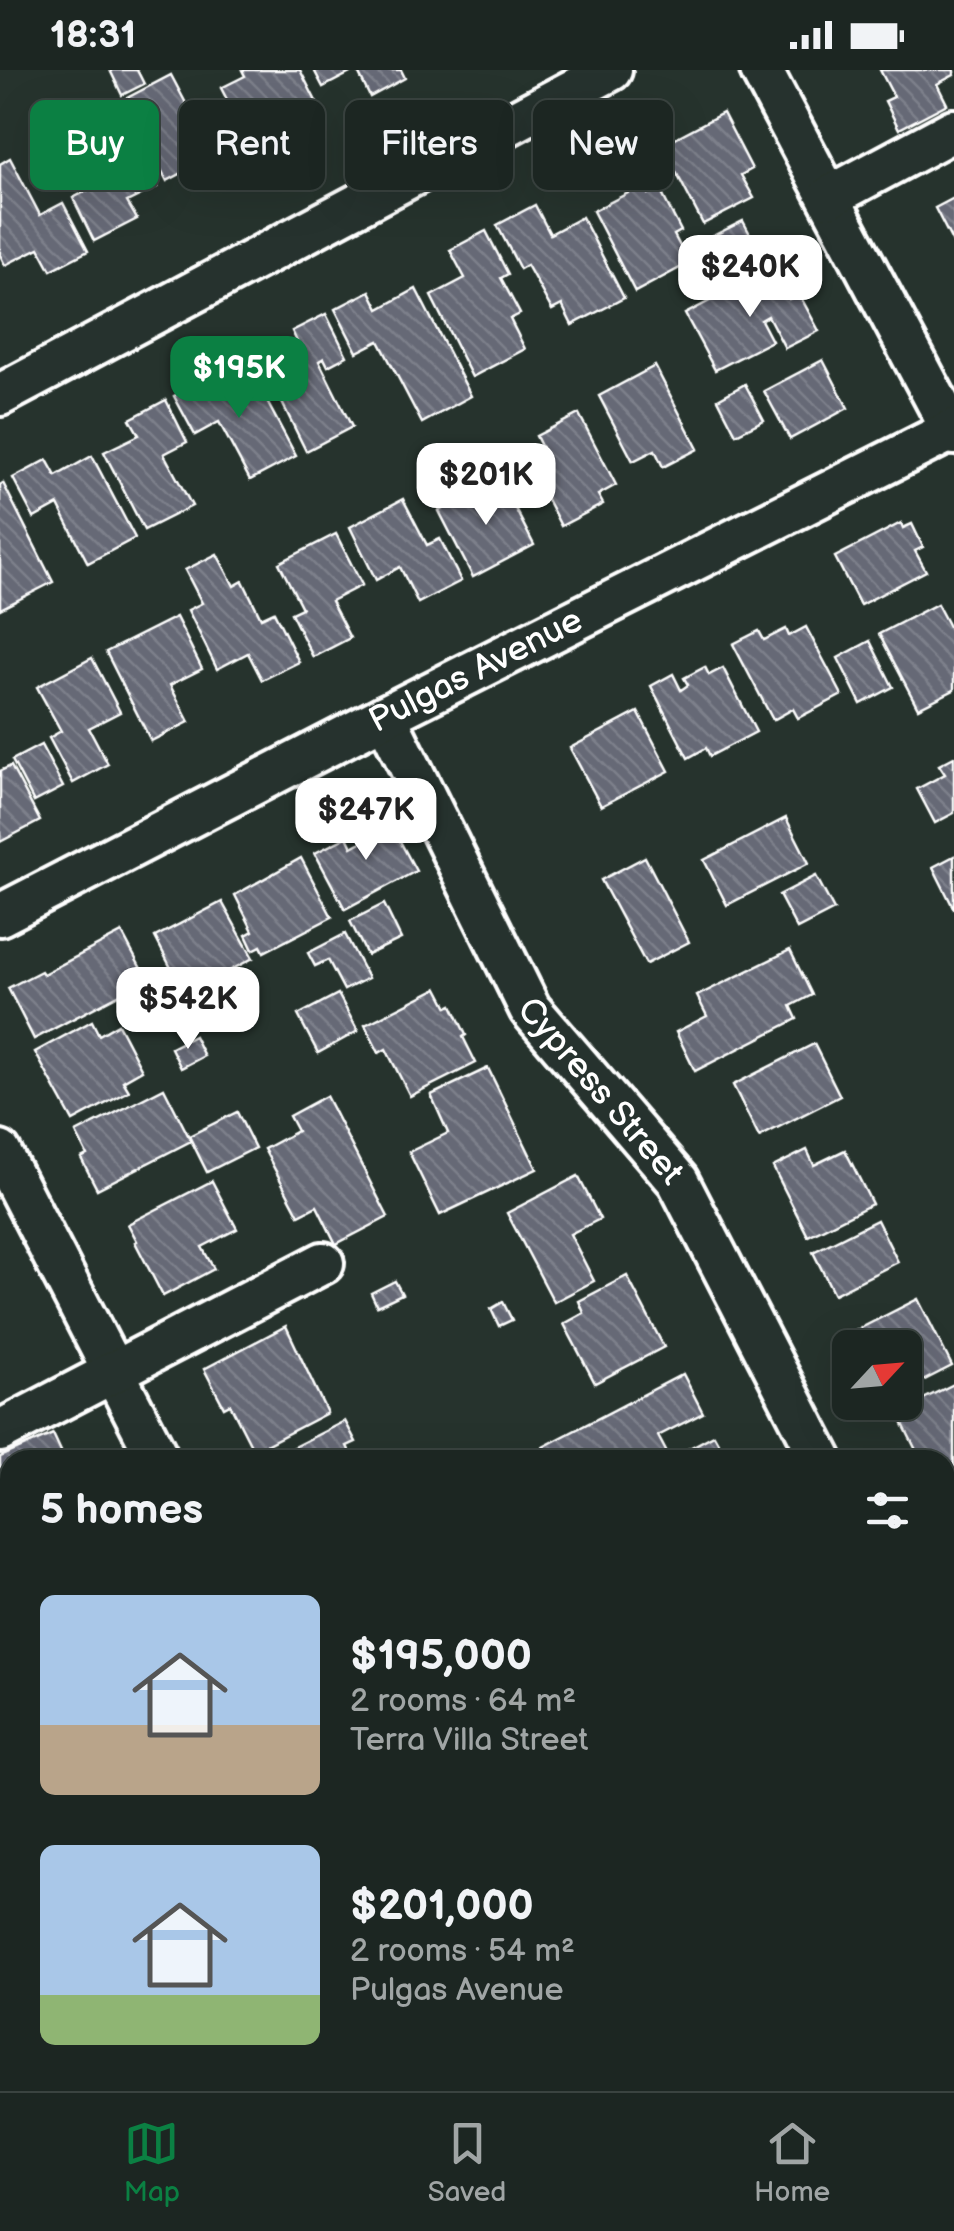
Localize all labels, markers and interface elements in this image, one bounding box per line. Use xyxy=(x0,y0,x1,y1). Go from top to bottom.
text: 18:31 xyxy=(50,13,136,58)
chip: Buy xyxy=(30,100,159,190)
chip: Rent xyxy=(179,100,325,190)
chip: Filters xyxy=(345,100,513,190)
chip: New xyxy=(533,100,673,190)
pin: $240K xyxy=(680,235,820,320)
text: $240K xyxy=(700,248,800,287)
pin: $195K xyxy=(169,336,309,421)
text: $195K xyxy=(192,349,286,388)
pin: $201K xyxy=(416,443,556,528)
text: $201K xyxy=(439,456,533,495)
street label: Pulgas Avenue xyxy=(362,598,590,742)
pin: $247K xyxy=(296,778,436,863)
text: $247K xyxy=(317,791,415,830)
pin: $542K xyxy=(118,967,258,1052)
text: $542K xyxy=(138,980,238,1019)
street label: Cypress Street xyxy=(508,988,693,1194)
north arrow xyxy=(832,1330,922,1420)
map controls xyxy=(832,1330,922,1420)
icon: filters xyxy=(860,1483,915,1538)
text: 5 homes xyxy=(40,1485,203,1536)
text: $195,000 xyxy=(350,1631,532,1682)
icon: home xyxy=(120,1635,240,1755)
text: 2 rooms · 64 m² xyxy=(350,1682,576,1721)
text: Terra Villa Street xyxy=(350,1721,588,1760)
text: $201,000 xyxy=(350,1881,534,1932)
icon: home xyxy=(120,1885,240,2005)
text: 2 rooms · 54 m² xyxy=(350,1932,575,1971)
text: Pulgas Avenue xyxy=(350,1971,563,2010)
tab: Map xyxy=(124,2116,180,2209)
tab: Saved xyxy=(428,2116,506,2209)
tab: Home xyxy=(754,2116,830,2209)

